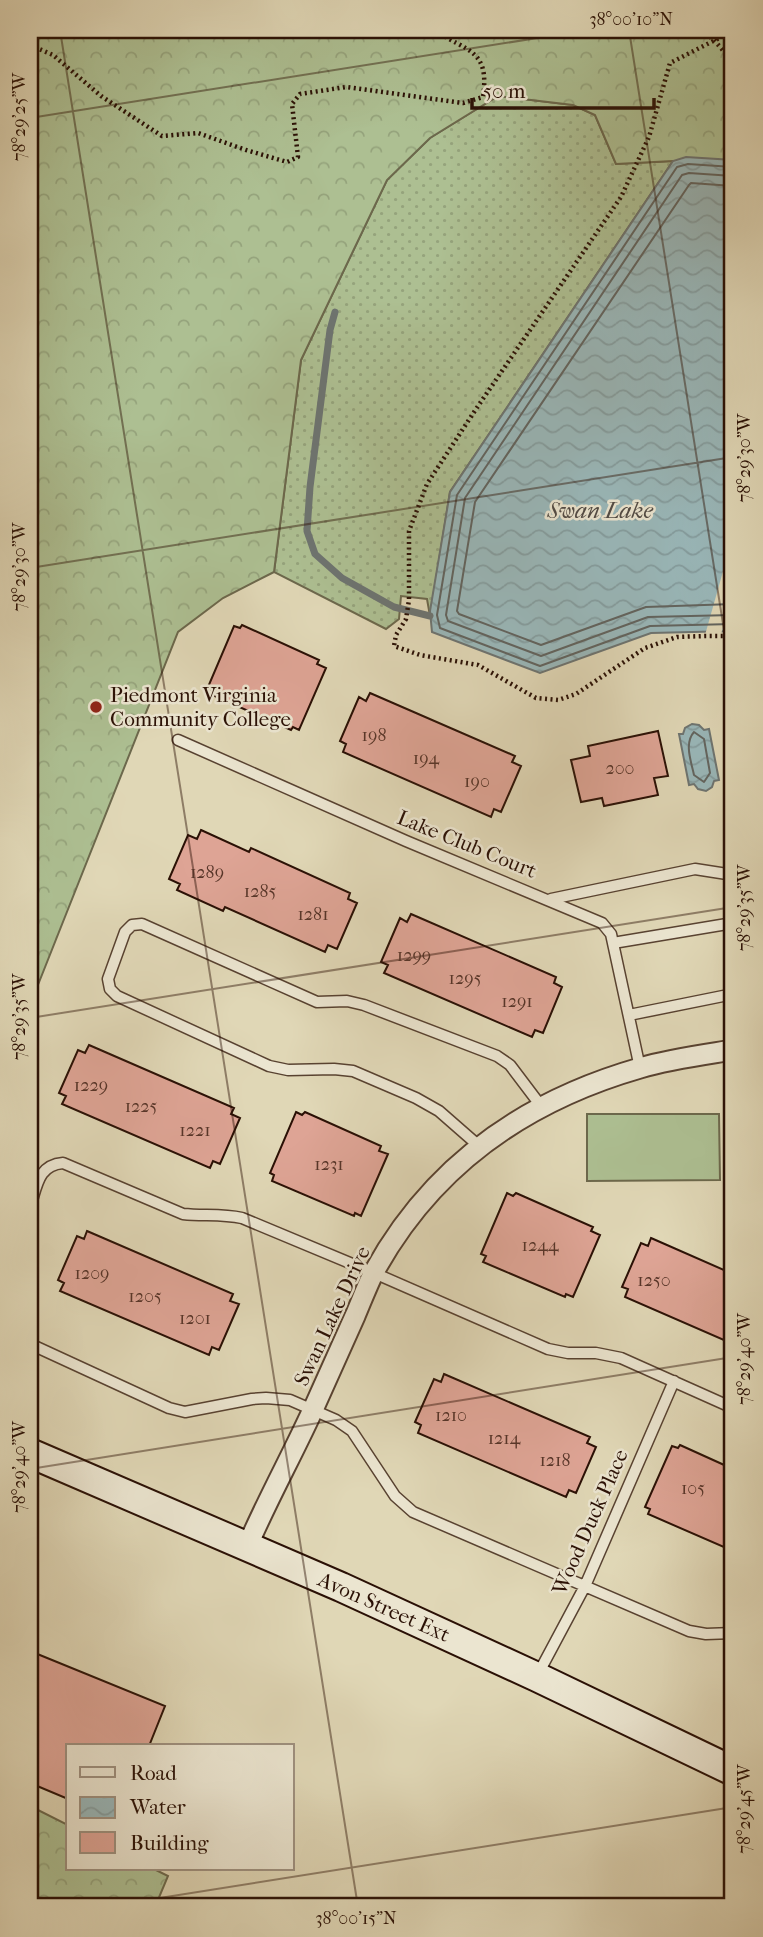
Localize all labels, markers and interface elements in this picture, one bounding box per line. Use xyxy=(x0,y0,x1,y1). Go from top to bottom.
text: 38°00'10"N xyxy=(589,9,673,30)
scale bar xyxy=(472,66,654,110)
text: 78°29'25"W xyxy=(9,71,30,161)
text: 50 m xyxy=(483,79,526,103)
text: 78°29'30"W xyxy=(734,412,755,502)
water label: Swan Lake xyxy=(546,497,654,524)
text: 78°29'30"W xyxy=(9,521,30,611)
place label: Piedmont Virginia Community College xyxy=(110,683,291,731)
marker: Piedmont Virginia Community College xyxy=(88,699,104,715)
house number: 198 xyxy=(362,725,386,746)
house number: 194 xyxy=(413,748,440,769)
house number: 200 xyxy=(605,758,635,779)
house number: 190 xyxy=(464,771,490,792)
street label: Lake Club Court xyxy=(394,805,541,883)
house number: 1289 xyxy=(190,862,224,883)
text: 78°29'35"W xyxy=(734,863,755,951)
house number: 1285 xyxy=(244,881,276,902)
house number: 1281 xyxy=(297,904,329,925)
house number: 1299 xyxy=(397,945,431,966)
house number: 1295 xyxy=(449,968,482,989)
text: 78°29'35"W xyxy=(9,972,30,1060)
house number: 1291 xyxy=(501,991,533,1012)
house number: 1229 xyxy=(74,1075,108,1096)
house number: 1225 xyxy=(125,1096,158,1117)
house number: 1221 xyxy=(179,1120,211,1141)
house number: 1231 xyxy=(314,1154,344,1175)
house number: 1244 xyxy=(521,1235,559,1256)
street label: Swan Lake Drive xyxy=(289,1242,375,1390)
house number: 1209 xyxy=(74,1263,110,1284)
house number: 1250 xyxy=(637,1270,671,1291)
house number: 1205 xyxy=(128,1286,162,1307)
house number: 1201 xyxy=(179,1308,211,1329)
text: 78°29'40"W xyxy=(734,1312,755,1405)
house number: 1210 xyxy=(435,1405,467,1426)
text: 78°29'40"W xyxy=(9,1420,30,1513)
house number: 1214 xyxy=(488,1428,521,1449)
street label: Wood Duck Place xyxy=(547,1446,633,1599)
house number: 1218 xyxy=(539,1450,571,1471)
house number: 105 xyxy=(681,1478,705,1499)
street label: Avon Street Ext xyxy=(314,1567,454,1647)
legend xyxy=(66,1744,294,1870)
text: Road xyxy=(130,1761,177,1785)
text: 78°29'45"W xyxy=(734,1763,755,1854)
text: Water xyxy=(129,1795,186,1819)
text: Building xyxy=(130,1831,209,1855)
text: 38°00'15"N xyxy=(315,1908,397,1929)

